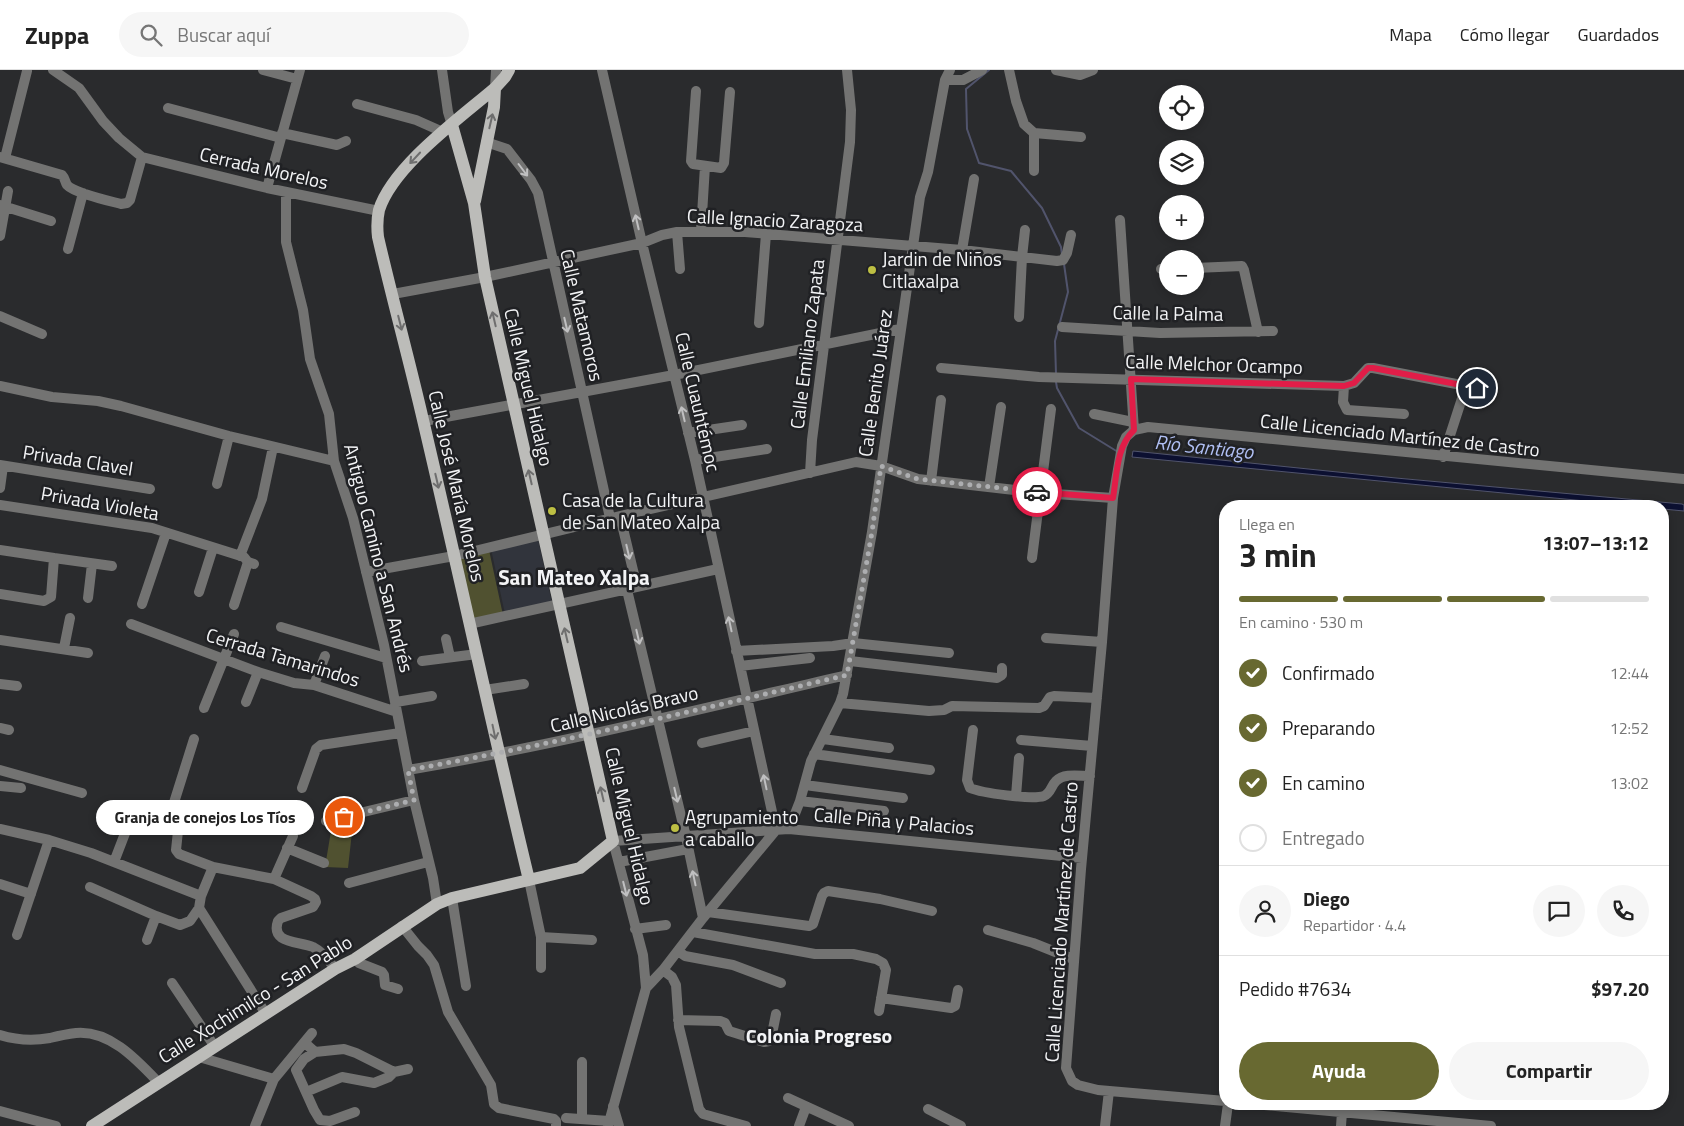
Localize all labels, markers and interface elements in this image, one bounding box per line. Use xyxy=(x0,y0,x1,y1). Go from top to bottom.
search box xyxy=(119,12,469,57)
text: Zuppa xyxy=(25,17,89,53)
text: Buscar aquí xyxy=(177,20,270,49)
icon: search xyxy=(137,21,165,49)
text: Mapa xyxy=(1389,21,1432,48)
text: Cómo llegar xyxy=(1460,21,1549,48)
text: Guardados xyxy=(1577,21,1659,48)
map controls xyxy=(1159,85,1204,295)
button: locate xyxy=(1159,85,1204,130)
one-way arrow xyxy=(487,114,496,130)
street label: Cerrada Morelos xyxy=(197,139,331,196)
button: layers xyxy=(1159,140,1204,185)
one-way arrow xyxy=(409,151,421,164)
one-way arrow xyxy=(518,163,529,176)
button: + xyxy=(1159,195,1204,240)
street label: Calle Ignacio Zaragoza xyxy=(686,200,865,239)
one-way arrow xyxy=(632,214,641,230)
place label: Jardin de Niños Citlaxalpa xyxy=(882,244,1002,295)
street label: Calle Matamoros xyxy=(553,246,612,384)
button: − xyxy=(1159,250,1204,295)
street label: Calle Emiliano Zapata xyxy=(782,257,831,431)
marker: Jardin de Niños Citlaxalpa xyxy=(866,264,878,276)
street label: Calle la Palma xyxy=(1112,297,1224,328)
street label: Calle Miguel Hidalgo xyxy=(497,305,562,469)
street label: Calle Benito Juárez xyxy=(850,307,899,459)
one-way arrow xyxy=(489,311,498,327)
one-way arrow xyxy=(396,314,405,330)
one-way arrow xyxy=(562,316,572,332)
street label: Calle Cuauhtémoc xyxy=(668,329,729,475)
street label: Calle Melchor Ocampo xyxy=(1125,346,1303,381)
pin xyxy=(1456,367,1498,409)
icon: home xyxy=(1463,374,1491,402)
street label: Calle José María Morelos xyxy=(421,387,494,585)
street label: Calle Licenciado Martínez de Castro xyxy=(1259,405,1541,464)
one-way arrow xyxy=(678,406,687,422)
water label: Río Santiago xyxy=(1153,426,1256,467)
street label: Privada Clavel xyxy=(21,436,135,483)
street label: Antiguo Camino a San Andrés xyxy=(337,440,422,676)
courier xyxy=(1012,467,1062,517)
one-way arrow xyxy=(525,470,534,486)
one-way arrow xyxy=(433,473,442,489)
street label: Privada Violeta xyxy=(39,478,162,527)
icon: car xyxy=(1023,478,1051,506)
place label: Casa de la Cultura de San Mateo Xalpa xyxy=(562,485,721,536)
marker: Casa de la Cultura de San Mateo Xalpa xyxy=(546,505,558,517)
text: Llega en xyxy=(1239,512,1295,536)
text: 13:07–13:12 xyxy=(1542,528,1649,557)
text: 3 min xyxy=(1239,531,1317,579)
one-way arrow xyxy=(624,543,633,559)
district label: San Mateo Xalpa xyxy=(498,561,650,593)
text: En camino · 530 m xyxy=(1239,610,1363,634)
one-way arrow xyxy=(725,616,734,632)
street label: Cerrada Tamarindos xyxy=(203,619,364,694)
one-way arrow xyxy=(561,628,570,644)
one-way arrow xyxy=(634,629,643,645)
text: Confirmado xyxy=(1282,658,1375,687)
icon: check xyxy=(1239,659,1267,687)
text: 12:44 xyxy=(1610,661,1649,685)
street label: Calle Nicolás Bravo xyxy=(547,677,701,740)
text: Preparando xyxy=(1282,713,1375,742)
icon: check xyxy=(1239,714,1267,742)
text: 12:52 xyxy=(1610,716,1649,740)
one-way arrow xyxy=(490,724,499,740)
street label: Calle Miguel Hidalgo xyxy=(598,744,663,908)
text: En camino xyxy=(1282,768,1365,797)
icon: check xyxy=(1239,769,1267,797)
text: 13:02 xyxy=(1610,771,1649,795)
one-way arrow xyxy=(760,775,770,791)
street label: Calle Licenciado Martínez de Castro xyxy=(1036,781,1085,1063)
one-way arrow xyxy=(597,786,606,802)
one-way arrow xyxy=(672,787,681,803)
pin xyxy=(323,796,365,838)
street label: Calle Piña y Palacios xyxy=(813,799,976,842)
callout: Granja de conejos Los Tíos xyxy=(96,800,314,834)
place label: Agrupamiento a caballo xyxy=(685,802,799,853)
icon: bag xyxy=(330,803,358,831)
text: Granja de conejos Los Tíos xyxy=(114,805,296,829)
marker: Agrupamiento a caballo xyxy=(669,822,681,834)
text: Entregado xyxy=(1282,823,1365,852)
one-way arrow xyxy=(689,870,698,886)
one-way arrow xyxy=(621,880,630,896)
text: Diego xyxy=(1303,884,1350,913)
button: person xyxy=(1239,885,1291,937)
button: chat xyxy=(1533,885,1585,937)
button: phone xyxy=(1597,885,1649,937)
text: Repartidor · 4.4 xyxy=(1303,913,1406,937)
street label: Calle Xochimilco - San Pablo xyxy=(152,927,357,1070)
text: Pedido #7634 xyxy=(1239,974,1351,1003)
text: $97.20 xyxy=(1591,974,1649,1003)
district label: Colonia Progreso xyxy=(746,1020,892,1051)
button: Ayuda xyxy=(1239,1042,1439,1100)
button: Compartir xyxy=(1449,1042,1649,1100)

